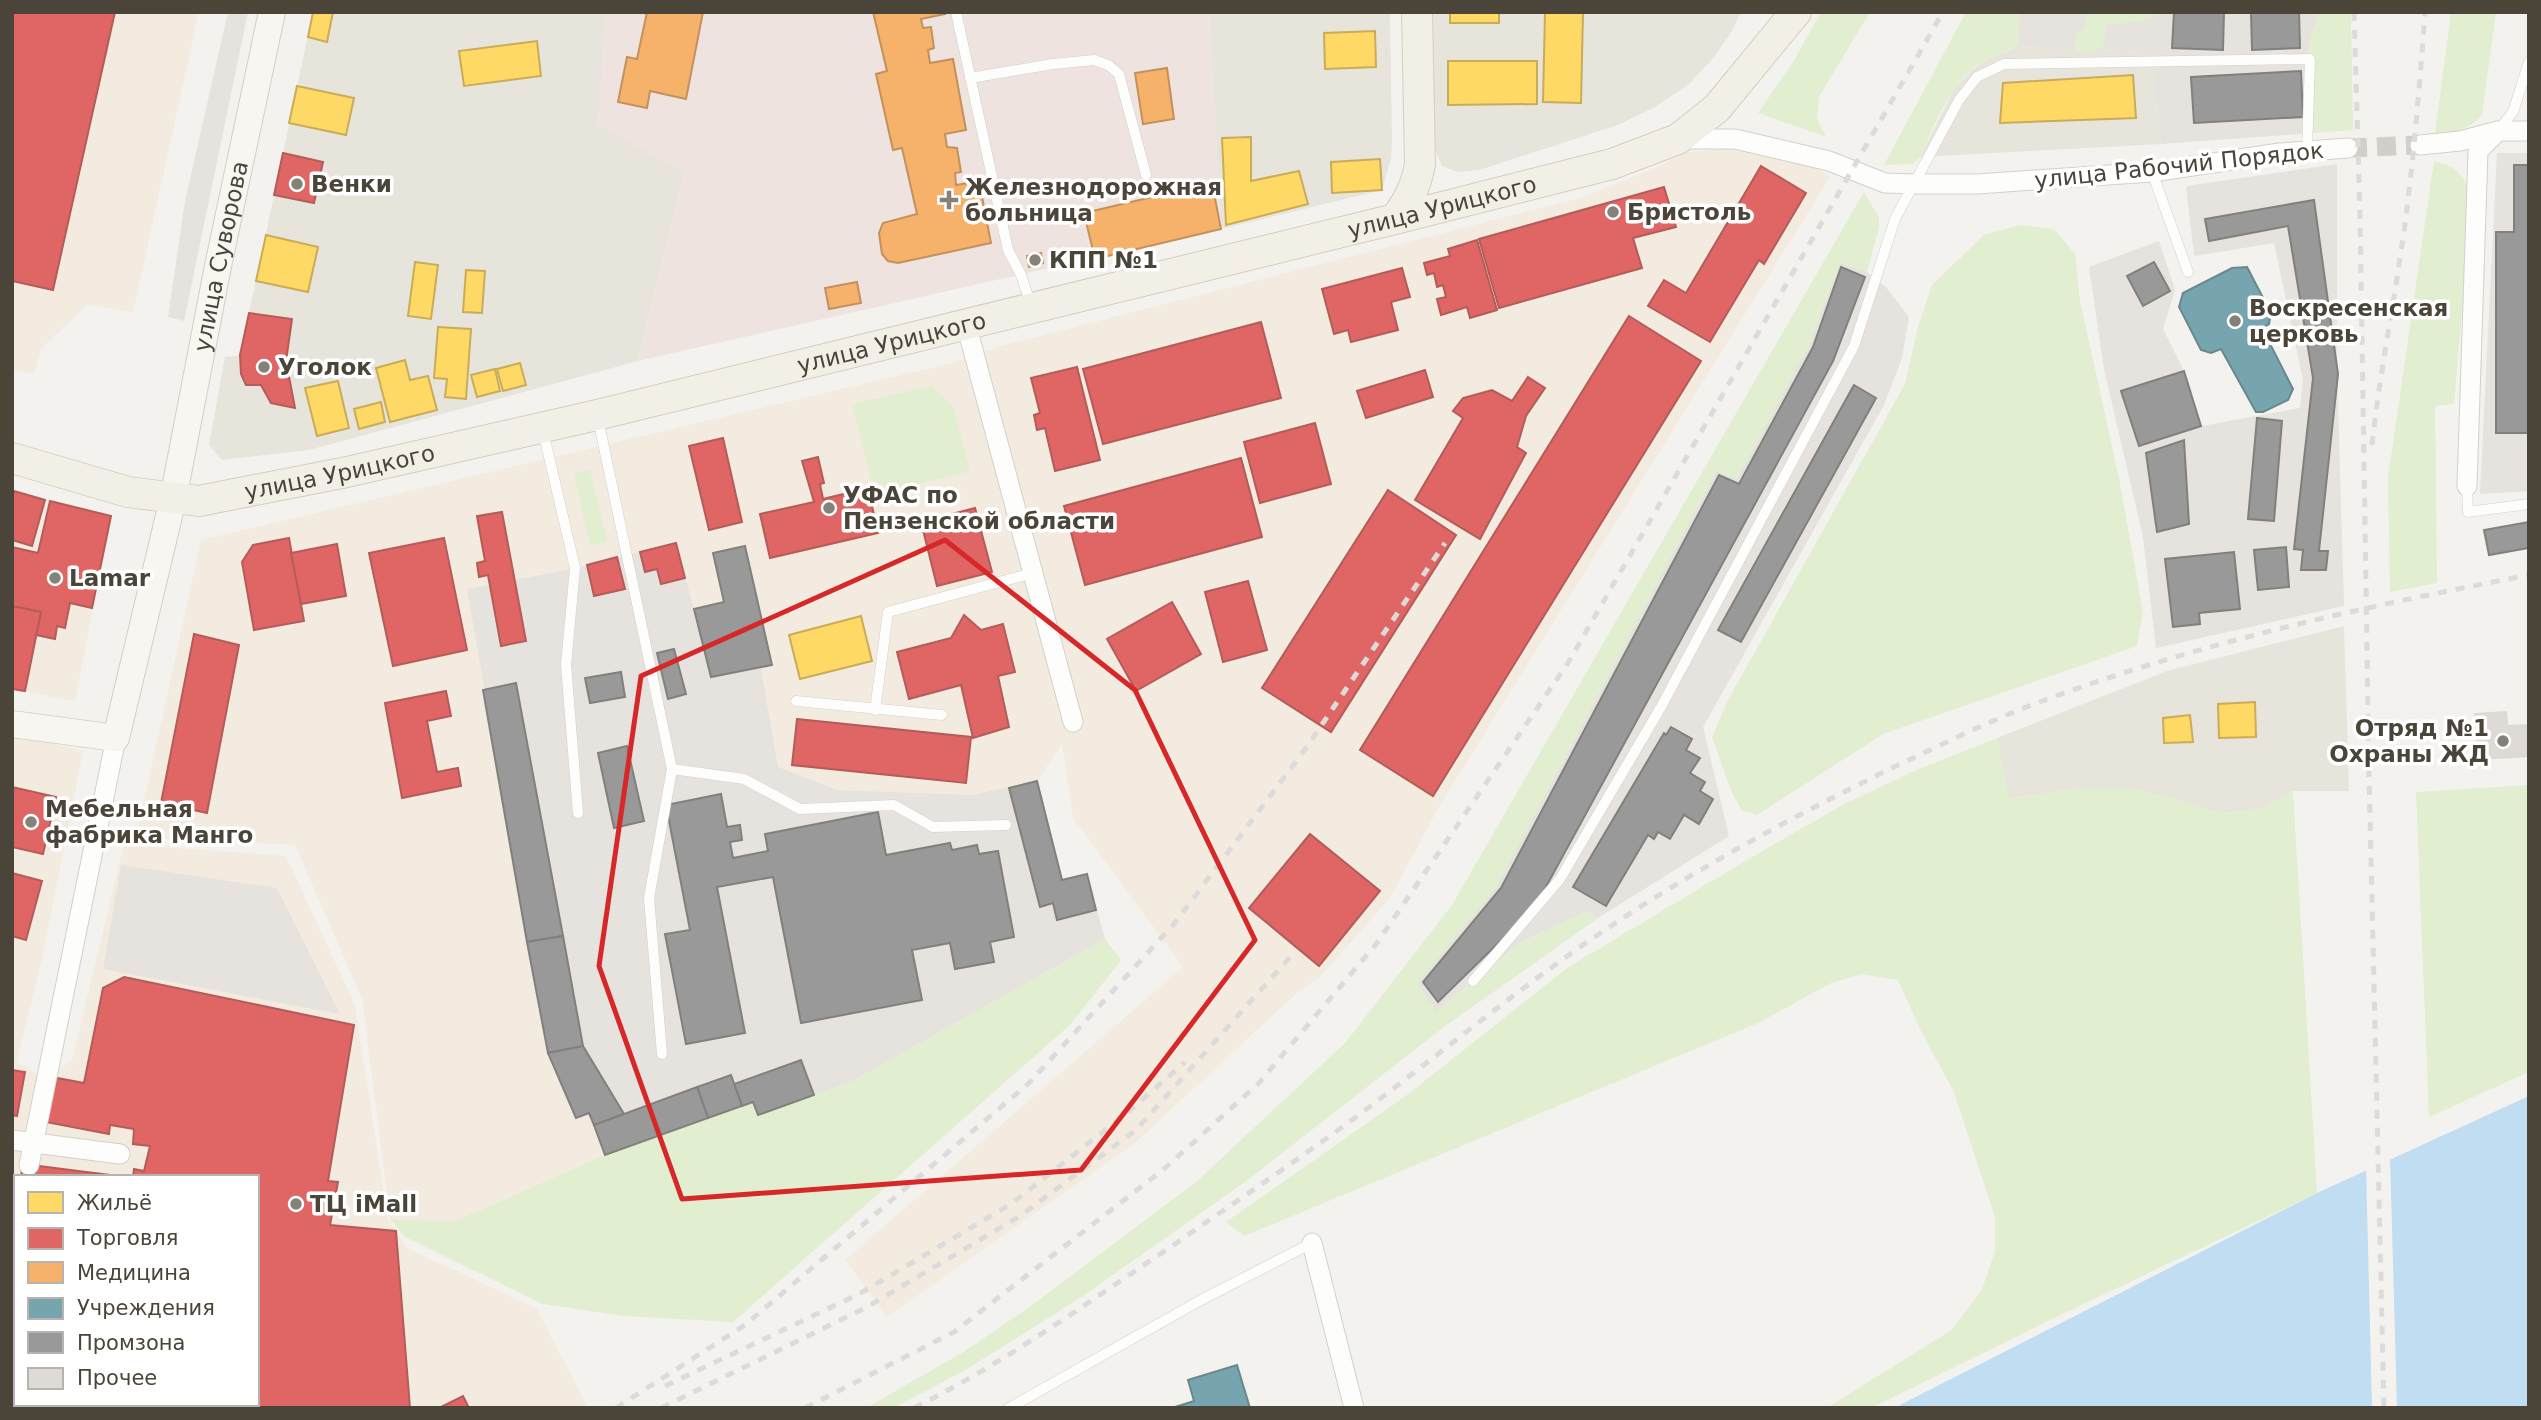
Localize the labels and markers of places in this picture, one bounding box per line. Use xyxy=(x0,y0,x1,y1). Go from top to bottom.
place label: Венки xyxy=(311,171,392,197)
place label: Железнодорожная больница xyxy=(965,174,1222,226)
marker: Венки xyxy=(289,176,305,192)
marker: Железнодорожная больница xyxy=(939,190,959,210)
place label: Бристоль xyxy=(1627,199,1751,225)
marker: Бристоль xyxy=(1605,204,1621,220)
place label: КПП №1 xyxy=(1049,247,1158,273)
marker: КПП №1 xyxy=(1027,252,1043,268)
place label: Воскресенская церковь xyxy=(2249,295,2448,347)
marker: Воскресенская церковь xyxy=(2227,313,2243,329)
place label: Уголок xyxy=(278,354,372,380)
marker: Уголок xyxy=(256,359,272,375)
place label: УФАС по Пензенской области xyxy=(843,482,1115,534)
marker: УФАС по Пензенской области xyxy=(821,500,837,516)
place label: Lamar xyxy=(69,565,151,591)
marker: Lamar xyxy=(47,570,63,586)
place label: Отряд №1 Охраны ЖД xyxy=(2329,715,2489,767)
marker: Отряд №1 Охраны ЖД xyxy=(2495,733,2511,749)
place label: Мебельная фабрика Манго xyxy=(45,796,253,848)
marker: Мебельная фабрика Манго xyxy=(23,814,39,830)
place label: ТЦ iMall xyxy=(310,1191,417,1217)
marker: ТЦ iMall xyxy=(288,1196,304,1212)

